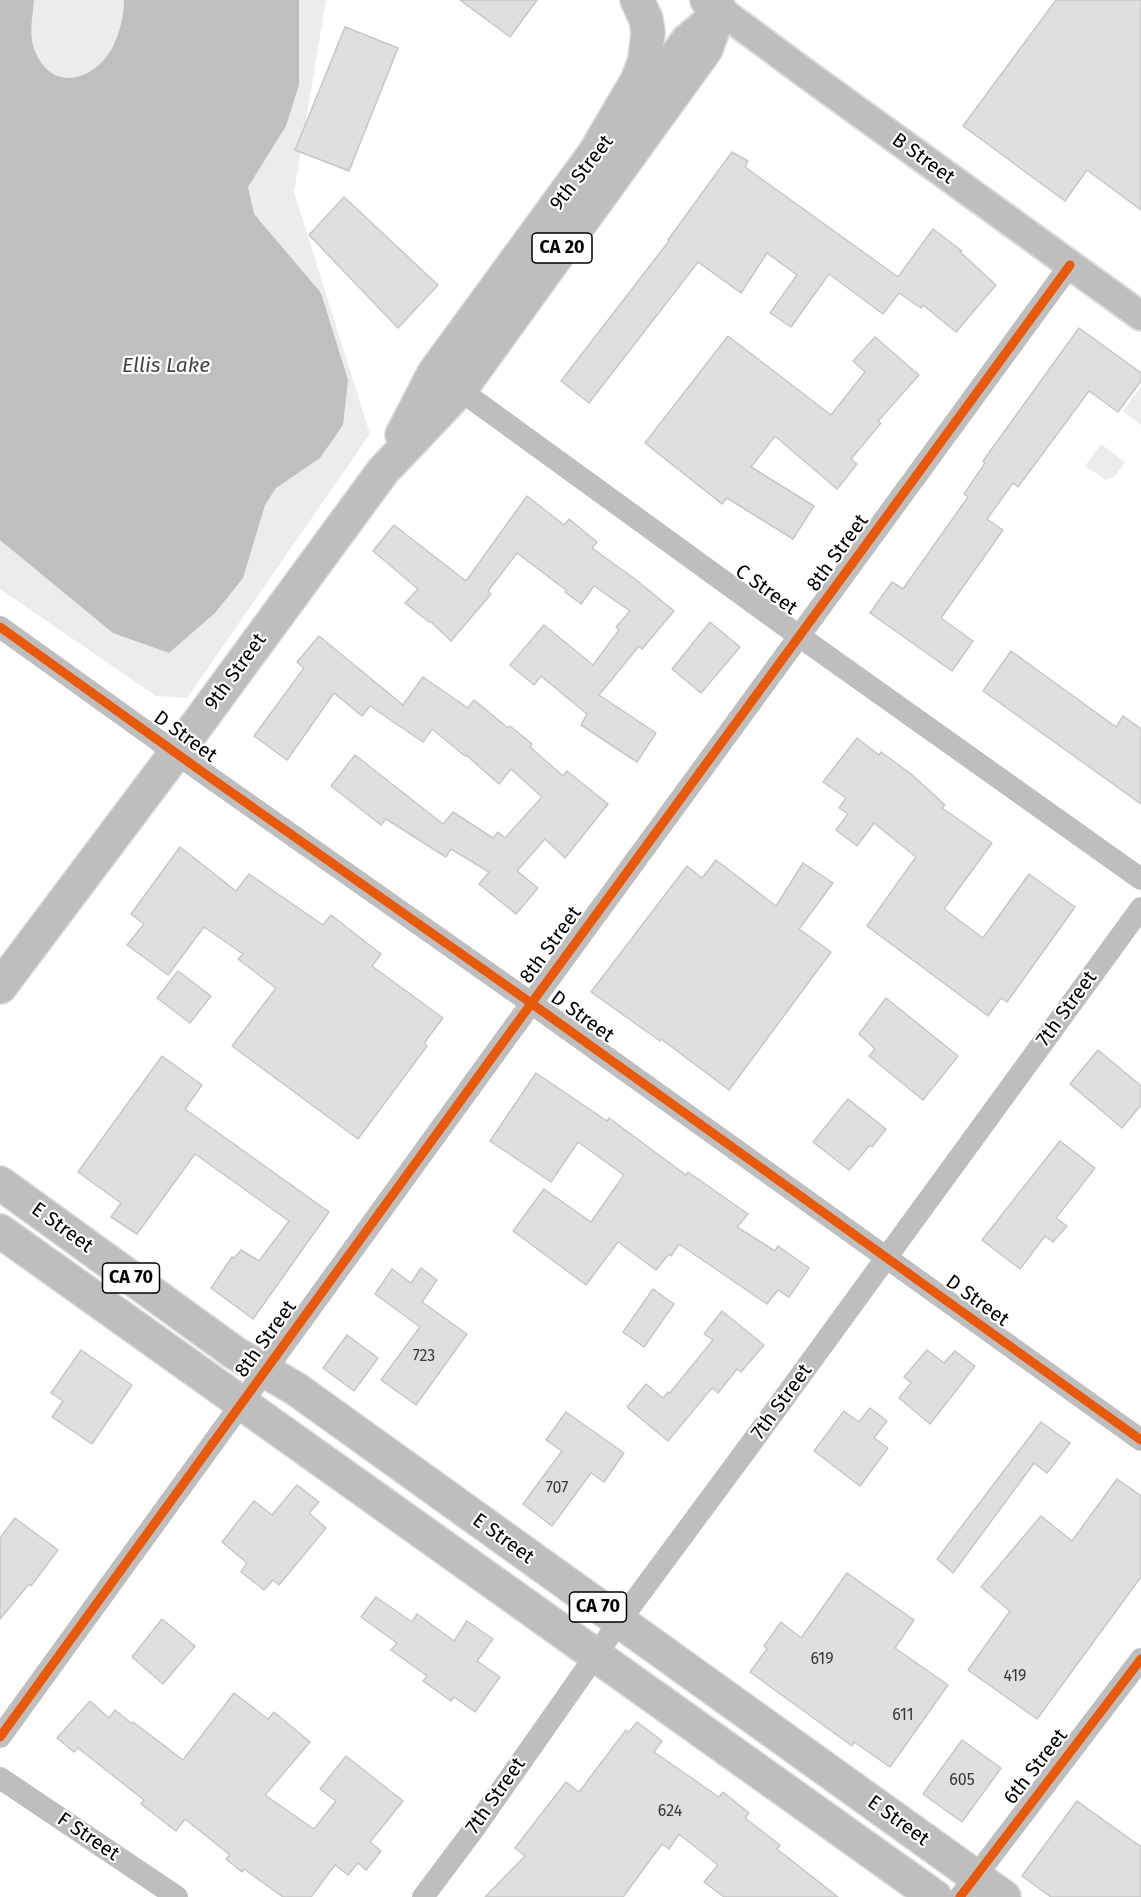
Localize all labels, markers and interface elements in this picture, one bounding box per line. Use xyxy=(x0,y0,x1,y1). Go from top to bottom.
street label: B Street xyxy=(887,128,959,190)
street label: 9th Street xyxy=(545,131,619,215)
road number: CA 20 xyxy=(532,233,592,263)
water label: Ellis Lake xyxy=(122,353,210,379)
street label: 8th Street xyxy=(802,510,874,596)
street label: C Street xyxy=(730,559,802,621)
street label: 9th Street xyxy=(200,629,272,715)
street label: D Street xyxy=(149,706,221,768)
street label: 8th Street xyxy=(515,902,587,988)
street label: 7th Street xyxy=(1032,967,1102,1051)
street label: D Street xyxy=(546,986,618,1048)
street label: E Street xyxy=(27,1198,97,1258)
road number: CA 70 xyxy=(102,1263,160,1293)
street label: D Street xyxy=(941,1270,1013,1332)
street label: 8th Street xyxy=(230,1296,302,1382)
house number: 723 xyxy=(413,1347,435,1367)
street label: 7th Street xyxy=(747,1360,817,1444)
house number: 707 xyxy=(546,1479,568,1499)
street label: E Street xyxy=(468,1509,538,1569)
road number: CA 70 xyxy=(570,1592,626,1622)
house number: 619 xyxy=(810,1650,834,1670)
house number: 419 xyxy=(1004,1667,1026,1687)
house number: 611 xyxy=(892,1706,914,1726)
street label: 6th Street xyxy=(999,1724,1073,1810)
street label: 7th Street xyxy=(461,1753,531,1839)
house number: 605 xyxy=(949,1771,975,1791)
street label: E Street xyxy=(863,1791,933,1851)
house number: 624 xyxy=(658,1802,682,1822)
street label: F Street xyxy=(53,1808,123,1866)

